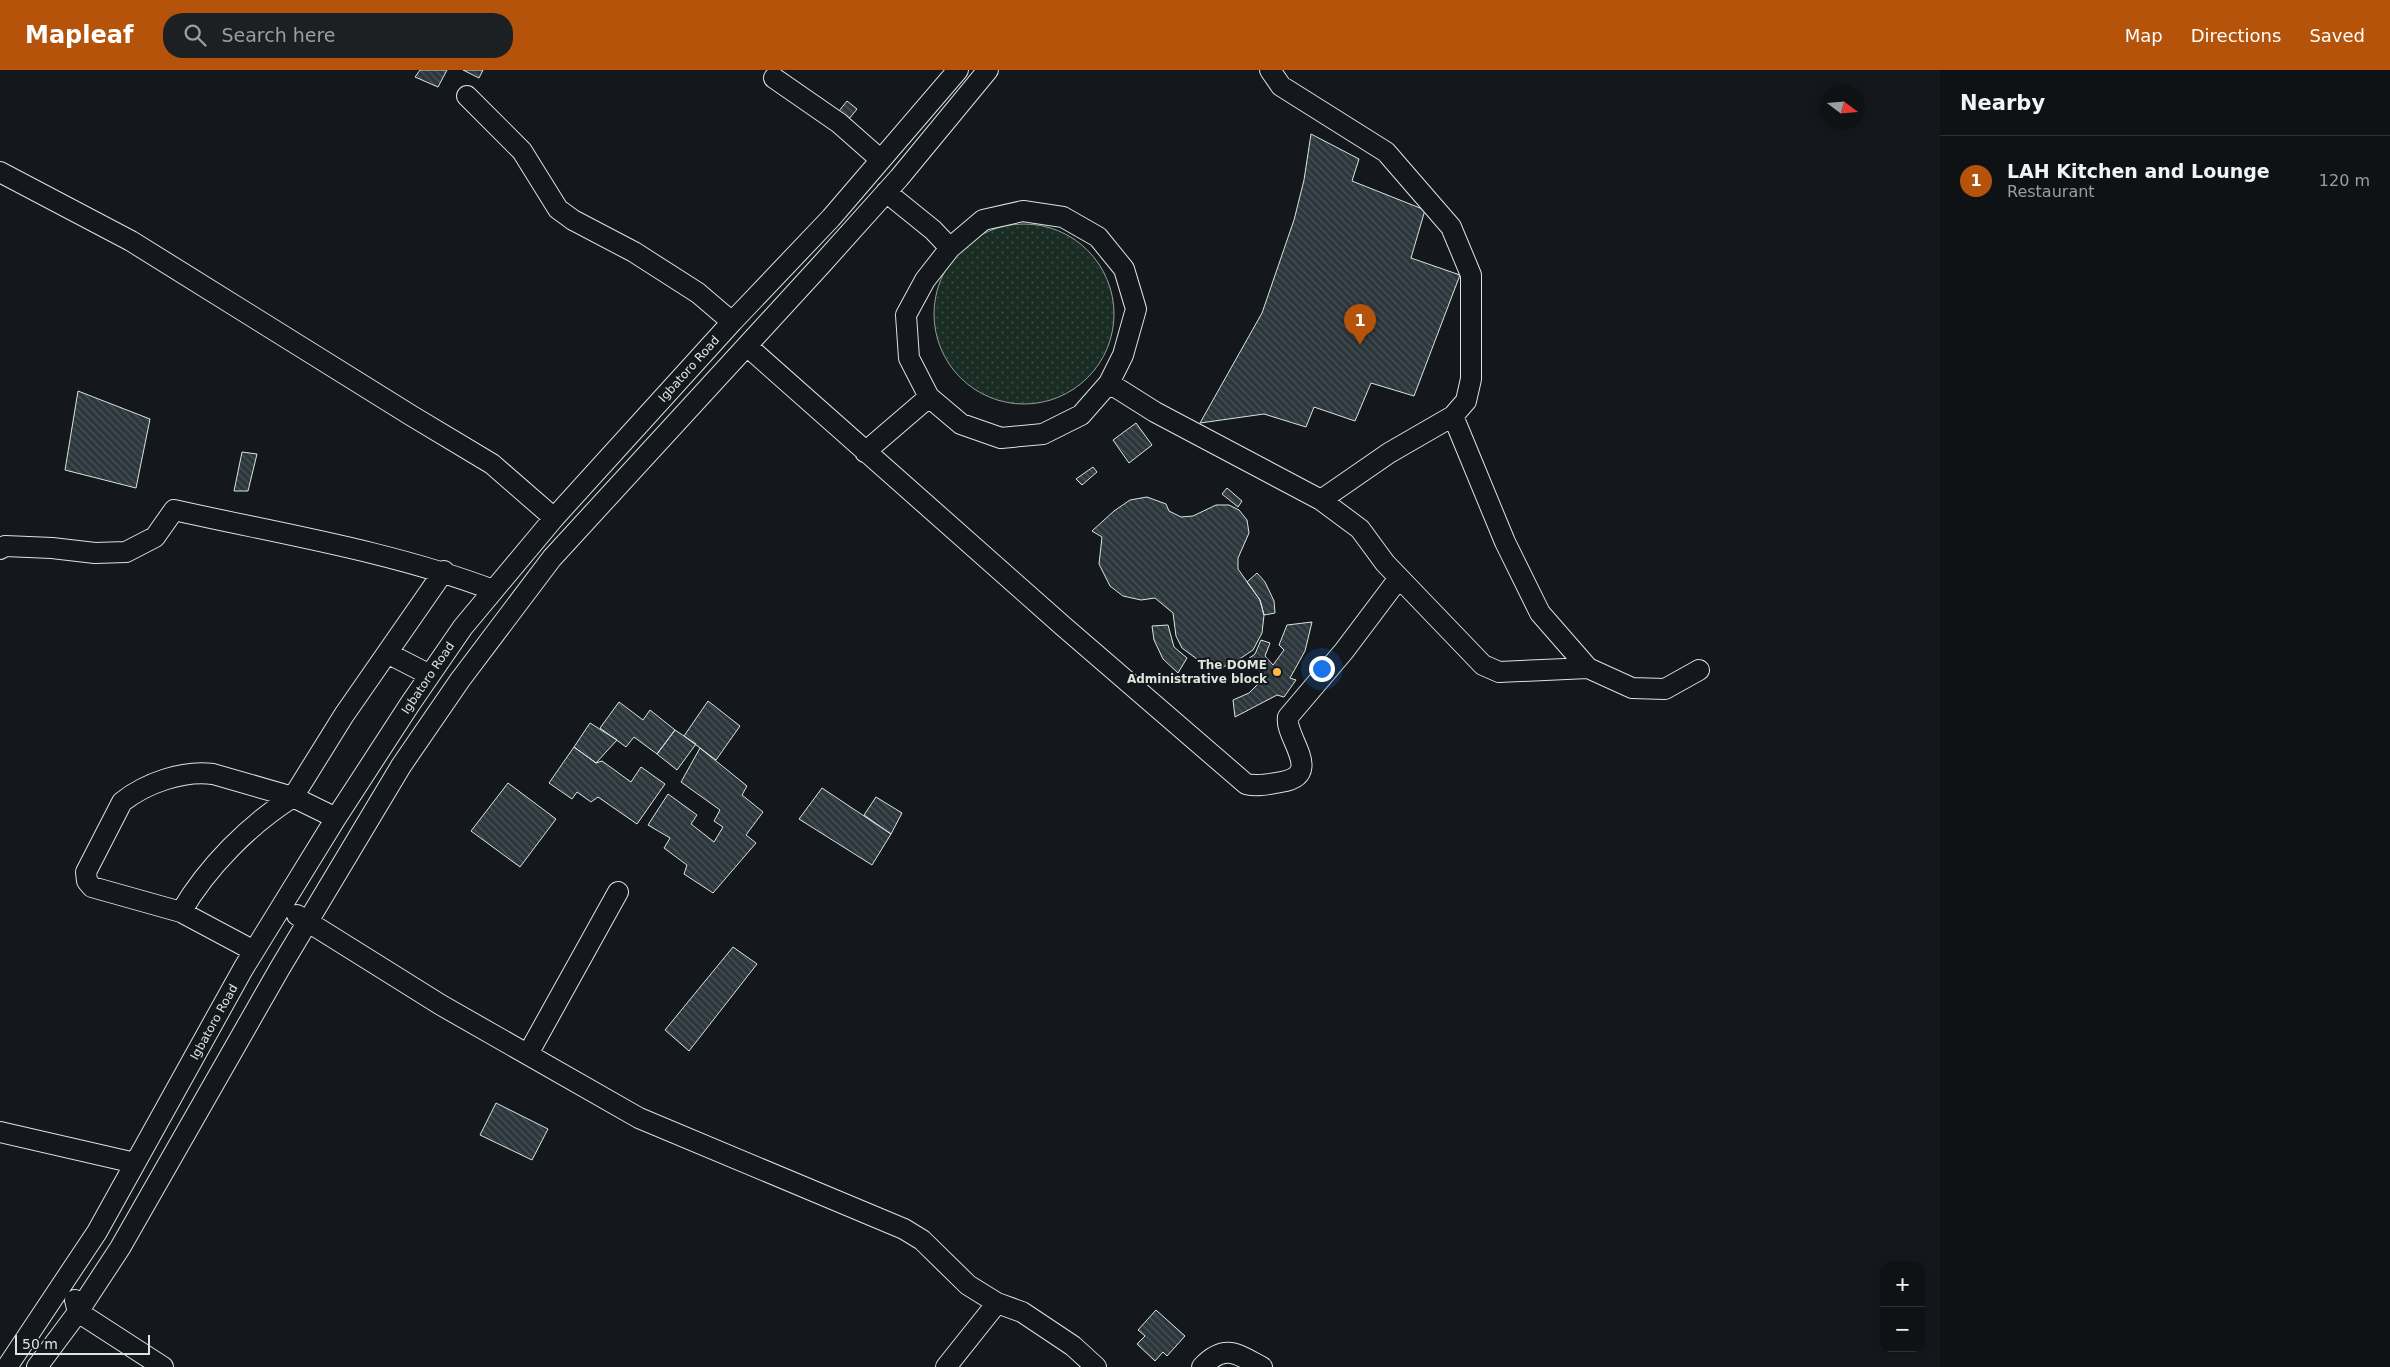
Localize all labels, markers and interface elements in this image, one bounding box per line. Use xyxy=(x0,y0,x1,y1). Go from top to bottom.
search box xyxy=(163,13,513,58)
text: Mapleaf xyxy=(25,21,133,49)
icon: search xyxy=(181,21,209,49)
text: Search here xyxy=(221,24,336,46)
text: Map xyxy=(2125,25,2163,46)
text: Directions xyxy=(2191,25,2281,46)
text: Saved xyxy=(2309,25,2365,46)
north arrow xyxy=(1820,85,1865,130)
text: Nearby xyxy=(1960,91,2045,115)
text: LAH Kitchen and Lounge xyxy=(2007,160,2270,182)
text: 1 xyxy=(1970,171,1982,190)
text: 120 m xyxy=(2319,171,2370,190)
text: Restaurant xyxy=(2007,182,2095,201)
pin: 1 xyxy=(1344,304,1376,345)
street label: Igbatoro Road xyxy=(656,333,722,405)
street label: Igbatoro Road xyxy=(399,639,457,717)
your location xyxy=(1309,656,1335,682)
place label: The DOME Administrative block xyxy=(1127,658,1268,686)
marker: The DOME Administrative block xyxy=(1271,666,1283,678)
street label: Igbatoro Road xyxy=(187,982,241,1062)
map controls xyxy=(1880,1262,1925,1352)
button: + xyxy=(1880,1262,1925,1307)
button: − xyxy=(1880,1307,1925,1352)
scale bar xyxy=(15,1332,150,1355)
text: 50 m xyxy=(22,1336,58,1352)

